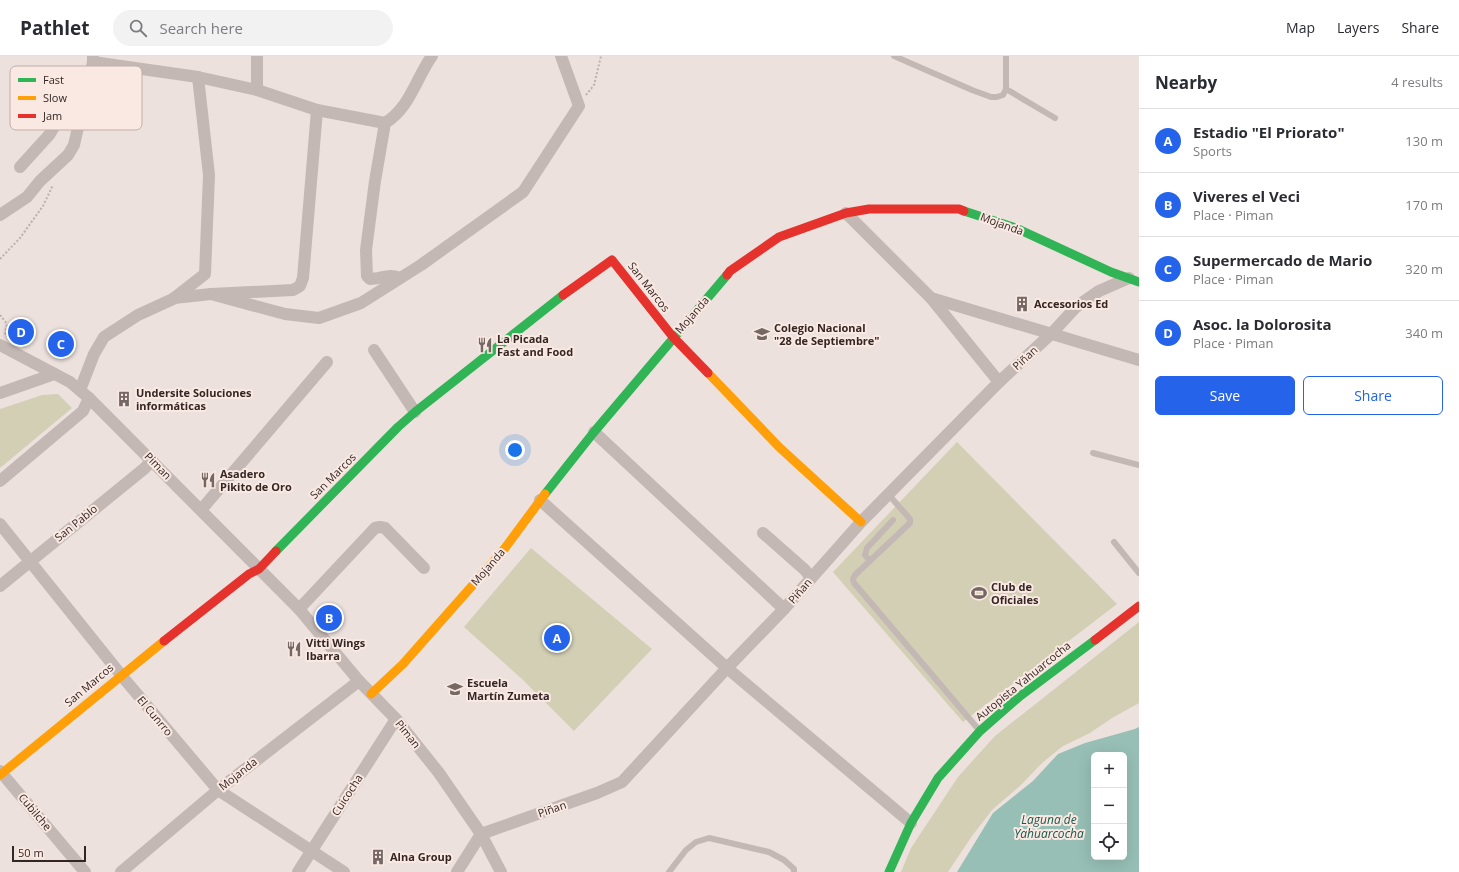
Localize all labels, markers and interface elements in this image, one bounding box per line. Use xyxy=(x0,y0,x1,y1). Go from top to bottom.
search box xyxy=(113,10,393,46)
text: Pathlet xyxy=(20,15,89,41)
icon: search xyxy=(127,17,149,39)
text: Search here xyxy=(159,18,243,38)
text: Map xyxy=(1286,18,1315,37)
text: Layers xyxy=(1337,18,1379,37)
text: Share xyxy=(1401,18,1439,37)
legend xyxy=(10,66,142,130)
text: Nearby xyxy=(1155,71,1217,94)
text: Fast xyxy=(43,72,64,87)
text: 4 results xyxy=(1391,73,1443,91)
text: Slow xyxy=(43,90,67,105)
text: Jam xyxy=(42,108,62,123)
text: Estadio "El Priorato" xyxy=(1193,122,1345,142)
text: A xyxy=(1164,132,1172,150)
text: 130 m xyxy=(1405,132,1443,150)
text: Sports xyxy=(1193,142,1232,160)
text: Viveres el Veci xyxy=(1193,186,1300,206)
text: B xyxy=(1164,196,1172,214)
text: 170 m xyxy=(1405,196,1443,214)
text: Place · Piman xyxy=(1193,206,1273,224)
street label: Mojanda xyxy=(978,209,1026,238)
text: Supermercado de Mario xyxy=(1193,250,1372,270)
street label: San Marcos xyxy=(625,259,674,315)
text: C xyxy=(1164,260,1172,278)
text: 320 m xyxy=(1405,260,1443,278)
text: Place · Piman xyxy=(1193,270,1273,288)
street label: Mojanda xyxy=(671,293,712,337)
building icon: Accesorios Ed xyxy=(1013,295,1031,313)
place label: Accesorios Ed xyxy=(1034,296,1108,311)
text: Asoc. la Dolorosita xyxy=(1193,314,1331,334)
pin: D xyxy=(8,317,34,347)
place label: Colegio Nacional "28 de Septiembre" xyxy=(774,320,880,348)
text: D xyxy=(1163,324,1173,342)
text: 340 m xyxy=(1405,324,1443,342)
school or university icon: Colegio Nacional "28 de Septiembre" xyxy=(753,325,771,343)
pin: C xyxy=(48,329,74,359)
place label: La Picada Fast and Food xyxy=(497,331,573,359)
text: Place · Piman xyxy=(1193,334,1273,352)
restaurant icon: La Picada Fast and Food xyxy=(476,336,494,354)
street label: Piñan xyxy=(1009,342,1040,373)
button: Save xyxy=(1155,376,1295,415)
button: Share xyxy=(1303,376,1443,415)
place label: Undersite Soluciones informáticas xyxy=(136,385,252,413)
building icon: Undersite Soluciones informáticas xyxy=(115,390,133,408)
your location xyxy=(505,440,525,460)
street label: Piman xyxy=(142,449,175,483)
street label: San Marcos xyxy=(306,449,359,502)
place label: Asadero Pikito de Oro xyxy=(220,466,292,494)
restaurant icon: Asadero Pikito de Oro xyxy=(199,471,217,489)
street label: San Pablo xyxy=(51,501,100,544)
street label: Mojanda xyxy=(467,545,508,589)
street label: Piñan xyxy=(784,575,815,607)
place label: Club de Oficiales xyxy=(991,579,1039,607)
sports icon: Club de Oficiales xyxy=(970,584,988,602)
pin: B xyxy=(316,603,342,633)
pin: A xyxy=(544,623,570,653)
place label: Vitti Wings Ibarra xyxy=(306,635,366,663)
street label: Autopista Yahuarcocha xyxy=(972,638,1073,724)
restaurant icon: Vitti Wings Ibarra xyxy=(285,640,303,658)
street label: San Marcos xyxy=(61,660,116,709)
place label: Escuela Martín Zumeta xyxy=(467,675,550,703)
school or university icon: Escuela Martín Zumeta xyxy=(446,680,464,698)
street label: El Cunrro xyxy=(134,693,177,739)
street label: Piman xyxy=(392,716,424,751)
map controls xyxy=(1091,752,1127,860)
button: + xyxy=(1091,752,1127,788)
street label: Mojanda xyxy=(215,754,260,793)
street label: Cuicocha xyxy=(328,771,366,818)
button: − xyxy=(1091,788,1127,824)
street label: Cubilche xyxy=(15,790,55,833)
street label: Piñan xyxy=(536,797,568,820)
water label: Laguna de Yahuarcocha xyxy=(1014,811,1084,842)
button: locate xyxy=(1091,824,1127,860)
scale bar xyxy=(12,844,86,863)
text: 50 m xyxy=(18,845,44,860)
building icon: Alna Group xyxy=(369,848,387,866)
place label: Alna Group xyxy=(390,849,452,864)

